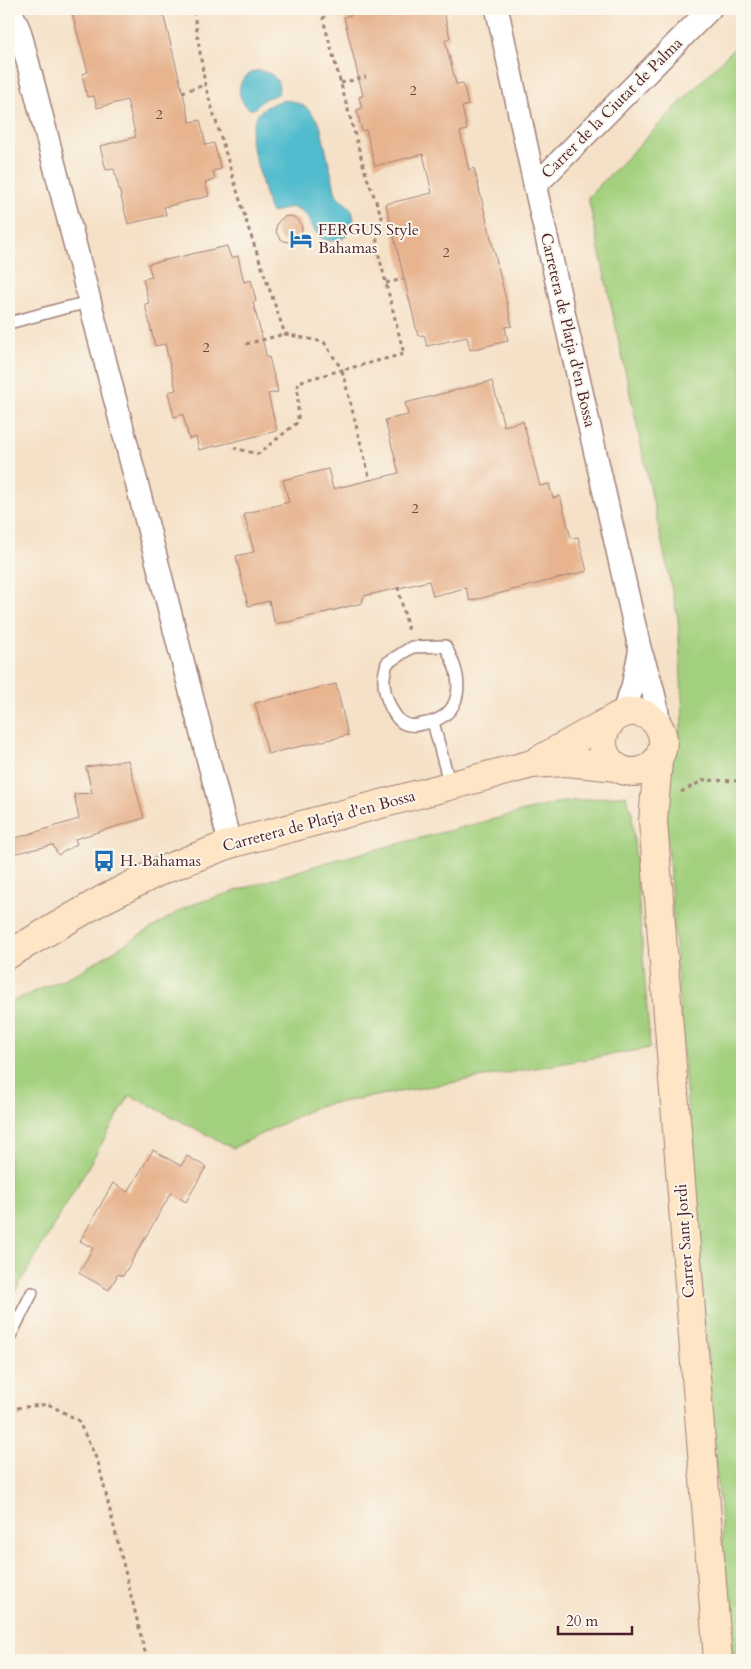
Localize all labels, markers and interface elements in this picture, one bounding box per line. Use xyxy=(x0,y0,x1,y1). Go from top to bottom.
street label: Carrer de la Ciutat de Palma xyxy=(537,32,688,183)
house number: 2 xyxy=(409,81,417,100)
house number: 2 xyxy=(155,105,163,124)
place label: FERGUS Style Bahamas xyxy=(318,219,419,259)
hotel icon: FERGUS Style Bahamas xyxy=(288,226,314,252)
street label: Carretera de Platja d'en Bossa xyxy=(535,231,601,429)
house number: 2 xyxy=(442,243,450,262)
house number: 2 xyxy=(202,338,210,357)
house number: 2 xyxy=(411,499,419,518)
street label: Carretera de Platja d'en Bossa xyxy=(220,785,418,857)
bus stop icon: H. Bahamas xyxy=(91,848,117,874)
place label: H. Bahamas xyxy=(120,850,201,872)
street label: Carrer Sant Jordi xyxy=(670,1183,700,1299)
scale bar xyxy=(558,1604,632,1636)
text: 20 m xyxy=(566,1611,598,1631)

